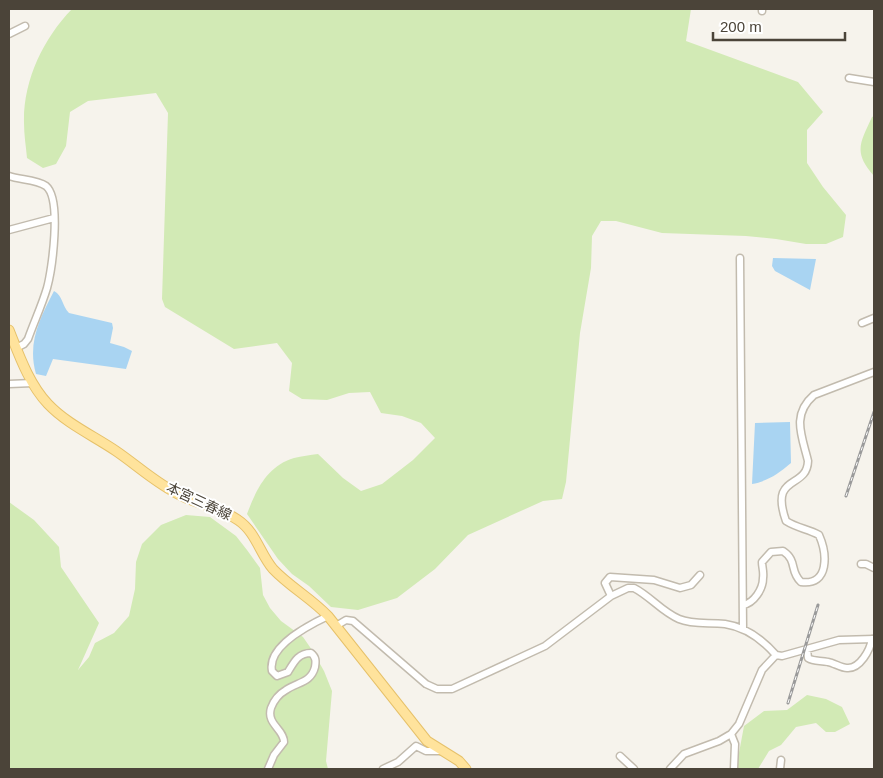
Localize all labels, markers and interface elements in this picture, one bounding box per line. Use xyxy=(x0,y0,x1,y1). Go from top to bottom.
scale bar xyxy=(713,10,846,42)
text: 200 m xyxy=(720,18,762,35)
street label: 本宮三春線 xyxy=(164,479,234,523)

